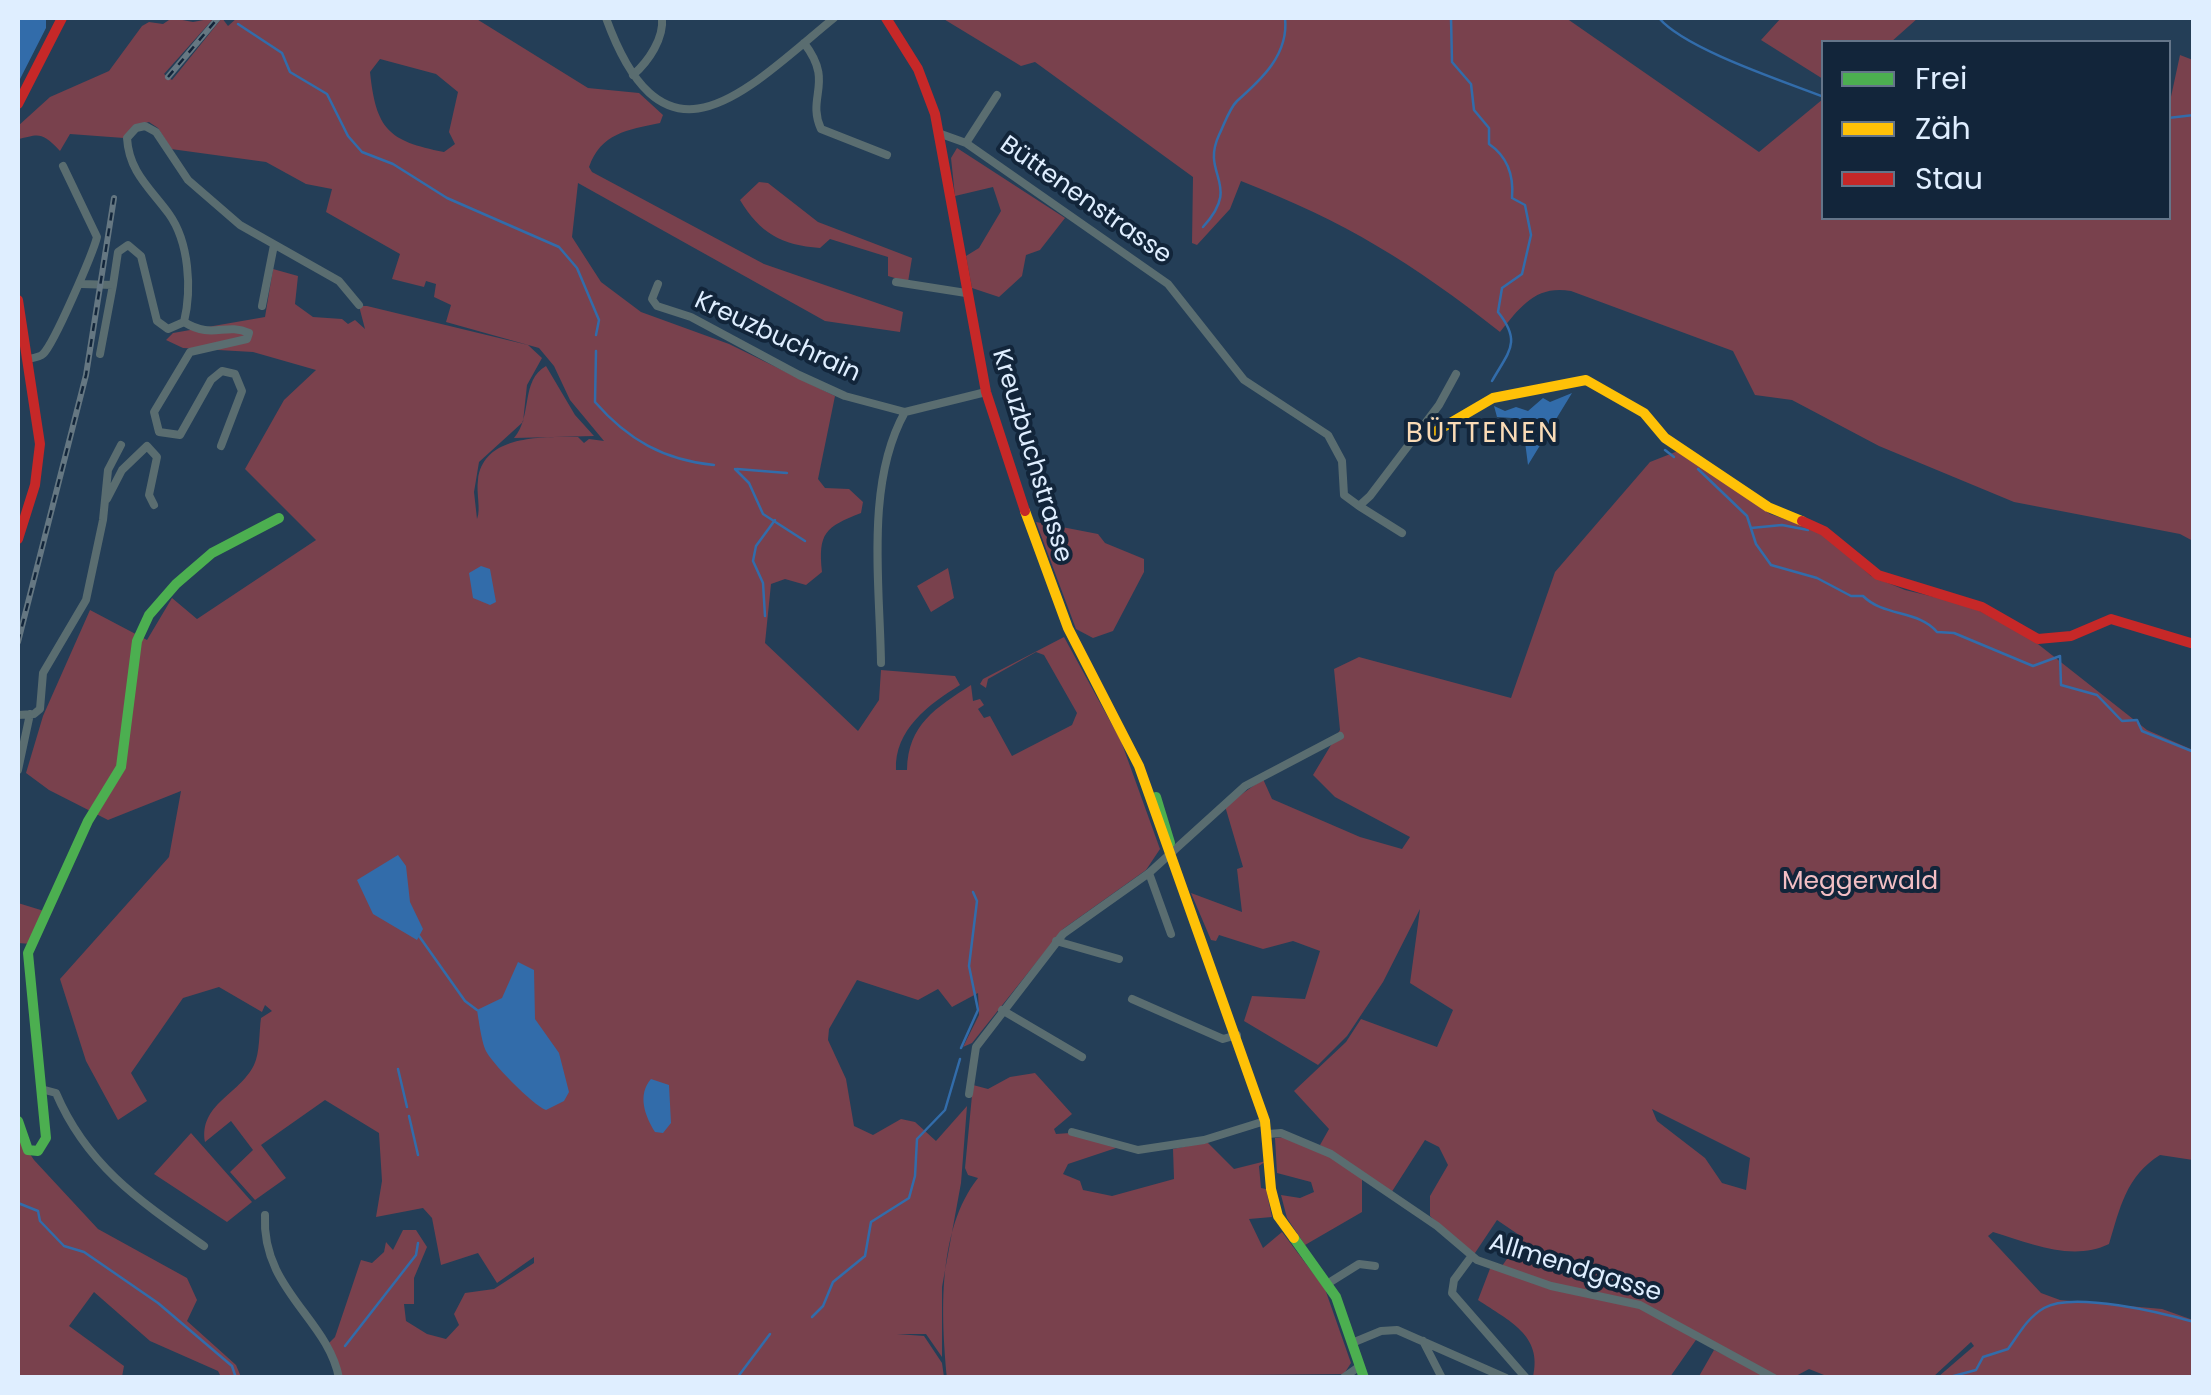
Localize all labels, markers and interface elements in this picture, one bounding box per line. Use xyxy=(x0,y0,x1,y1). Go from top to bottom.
legend xyxy=(1821,40,2171,220)
text: Frei xyxy=(1915,57,1967,100)
text: Zäh xyxy=(1915,107,1971,150)
street label: Büttenenstrasse xyxy=(993,131,1177,271)
text: Stau xyxy=(1915,157,1983,200)
street label: Kreuzbuchrain xyxy=(689,286,865,390)
street label: Kreuzbuchstrasse xyxy=(984,346,1078,566)
district label: BÜTTENEN xyxy=(1406,418,1560,452)
park label: Meggerwald xyxy=(1782,868,1938,898)
street label: Allmendgasse xyxy=(1485,1229,1665,1309)

